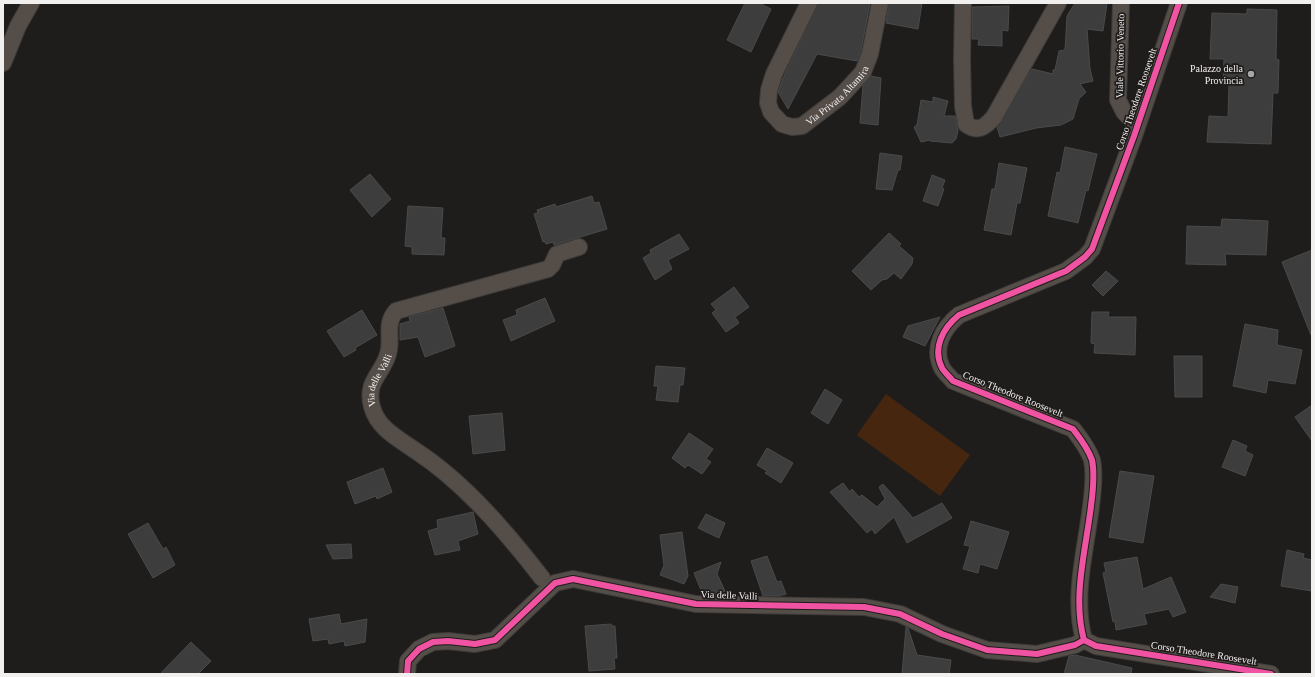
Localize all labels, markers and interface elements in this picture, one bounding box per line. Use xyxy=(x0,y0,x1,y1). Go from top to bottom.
street label: Viale Vittorio Veneto xyxy=(1114,14,1126,98)
street label: Corso Theodore Roosevelt xyxy=(1113,46,1159,151)
place label: Palazzo della Provincia xyxy=(1190,63,1244,86)
street label: Via Privata Altamira xyxy=(803,64,871,127)
marker: Palazzo della Provincia xyxy=(1246,69,1256,79)
street label: Via delle Valli xyxy=(365,352,393,408)
street label: Corso Theodore Roosevelt xyxy=(961,369,1065,419)
street label: Via delle Valli xyxy=(700,589,758,601)
street label: Corso Theodore Roosevelt xyxy=(1150,639,1258,667)

